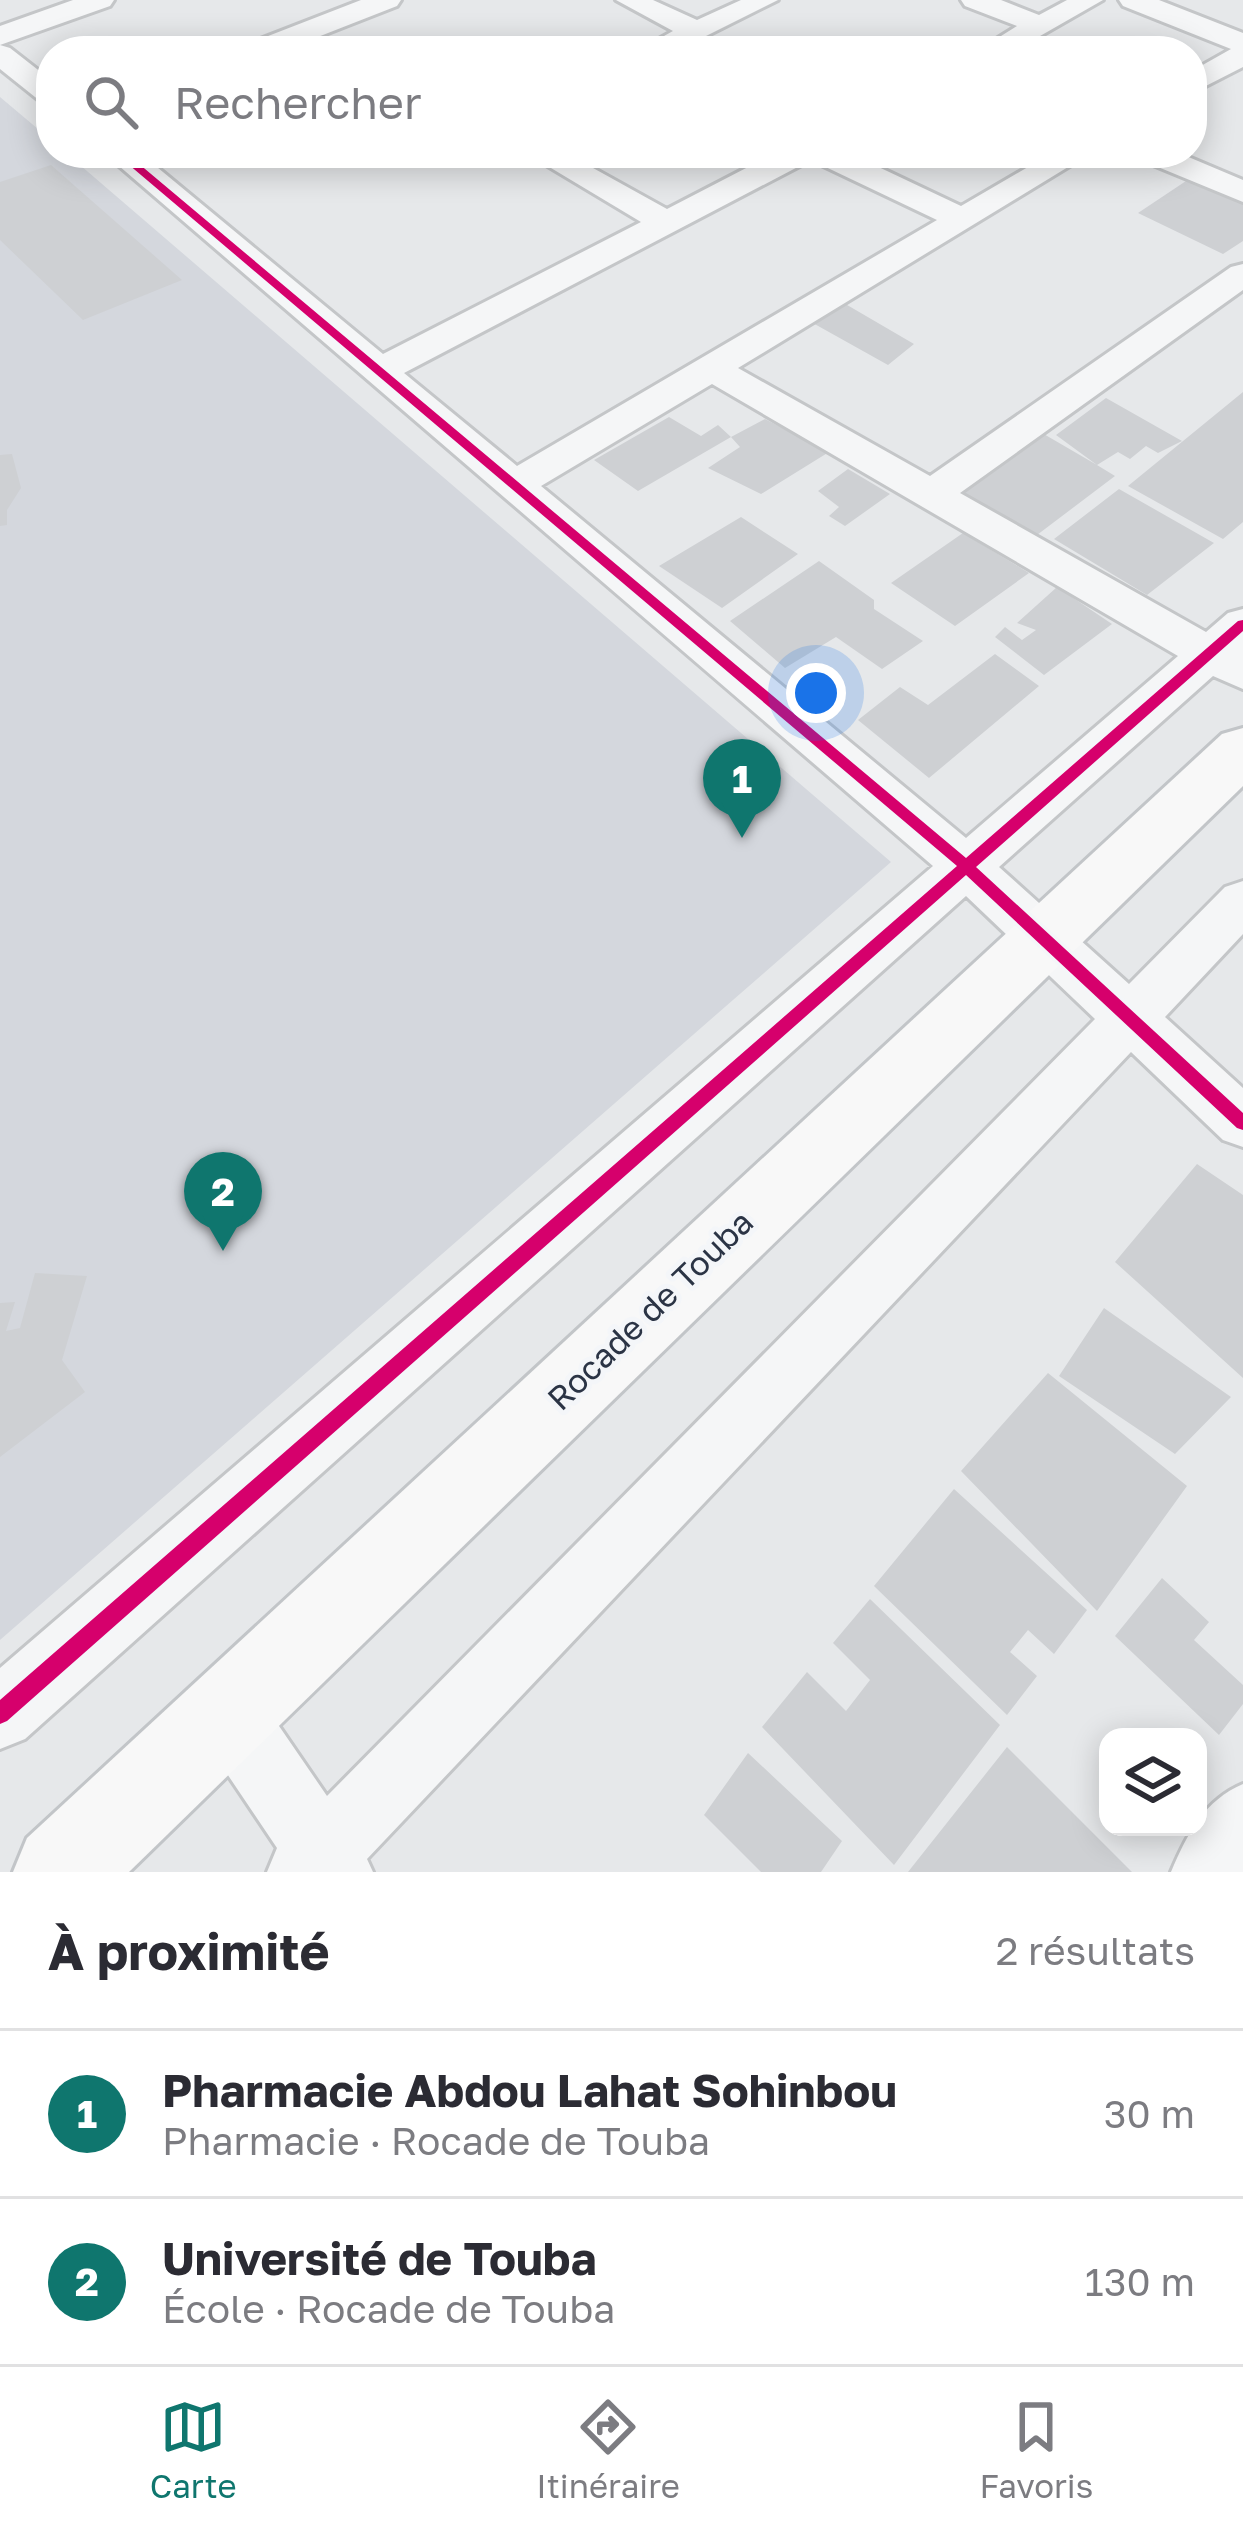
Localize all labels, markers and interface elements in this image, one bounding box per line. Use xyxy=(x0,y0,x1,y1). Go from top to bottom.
search box xyxy=(36,36,1207,168)
icon: search xyxy=(78,69,144,135)
text: Rechercher xyxy=(174,75,422,129)
your location xyxy=(786,663,846,723)
pin: 1 xyxy=(703,739,781,838)
pin: 2 xyxy=(184,1152,262,1251)
street label: Rocade de Touba xyxy=(539,1202,760,1417)
map controls xyxy=(1099,1728,1207,1836)
button: layers xyxy=(1099,1728,1207,1836)
text: À proximité xyxy=(48,1920,330,1981)
text: 2 résultats xyxy=(996,1927,1195,1974)
text: Pharmacie Abdou Lahat Sohinbou xyxy=(162,2063,897,2117)
text: 1 xyxy=(77,2090,97,2137)
text: 30 m xyxy=(1104,2090,1195,2137)
text: Pharmacie · Rocade de Touba xyxy=(162,2117,710,2164)
text: Université de Touba xyxy=(162,2231,597,2285)
text: 2 xyxy=(75,2258,99,2305)
text: 130 m xyxy=(1085,2258,1195,2305)
text: École · Rocade de Touba xyxy=(162,2285,615,2332)
tab: Carte xyxy=(150,2394,237,2505)
tab: Itinéraire xyxy=(536,2394,680,2505)
tab: Favoris xyxy=(979,2394,1093,2505)

